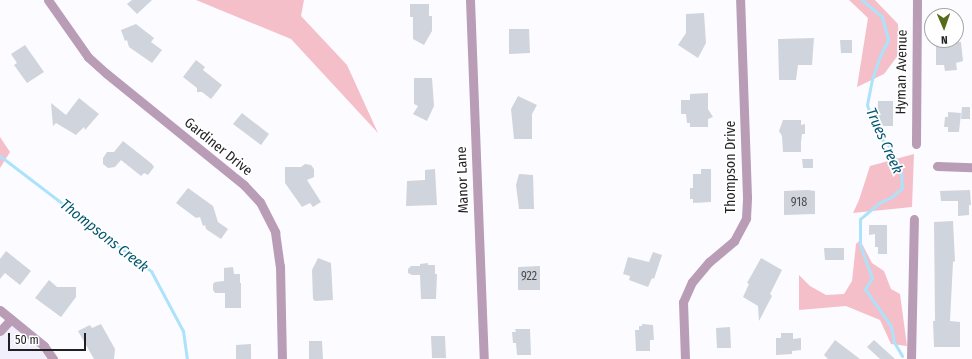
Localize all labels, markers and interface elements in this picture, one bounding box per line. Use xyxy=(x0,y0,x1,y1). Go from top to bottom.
north arrow xyxy=(924,8,964,48)
street label: Hyman Avenue xyxy=(893,29,911,115)
text: N xyxy=(941,33,948,46)
water label: Trues Creek xyxy=(862,105,906,177)
street label: Gardiner Drive xyxy=(181,115,255,179)
street label: Thompson Drive xyxy=(723,120,739,214)
street label: Manor Lane xyxy=(453,146,473,214)
water label: Thompsons Creek xyxy=(56,196,152,276)
house number: 918 xyxy=(791,196,807,210)
house number: 922 xyxy=(521,270,537,284)
scale bar xyxy=(10,325,88,351)
text: 50 m xyxy=(15,333,39,347)

